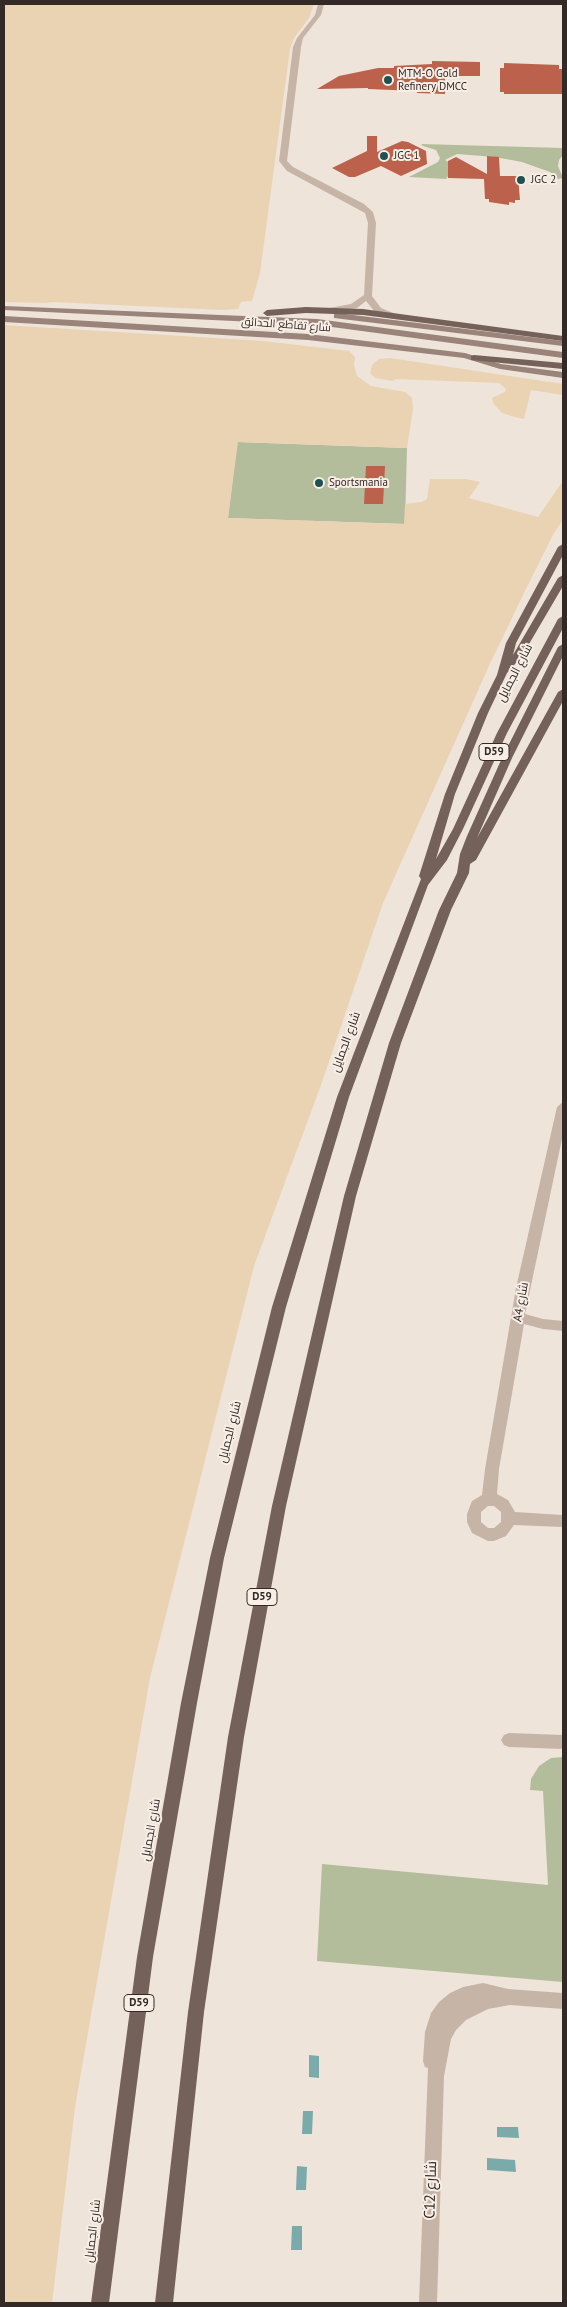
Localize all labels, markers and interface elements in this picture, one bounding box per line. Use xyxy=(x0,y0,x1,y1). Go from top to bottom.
place label: MTM-O Gold Refinery DMCC xyxy=(398,67,467,93)
marker: MTM-O Gold Refinery DMCC xyxy=(382,74,394,86)
place label: JGC 1 xyxy=(394,149,419,163)
marker: JGC 1 xyxy=(378,150,390,162)
place label: JGC 2 xyxy=(531,173,556,187)
marker: JGC 2 xyxy=(515,174,527,186)
street label: شارع تقاطع الحدائق xyxy=(241,315,331,335)
place label: Sportsmania xyxy=(329,476,388,490)
marker: Sportsmania xyxy=(313,477,325,489)
street label: شارع الجمايل xyxy=(494,641,536,705)
road number: D59 xyxy=(479,744,509,760)
street label: شارع الجمايل xyxy=(328,1010,364,1074)
street label: A4 شارع xyxy=(510,1281,532,1323)
street label: شارع الجمايل xyxy=(215,1399,245,1465)
road number: D59 xyxy=(247,1588,277,1605)
street label: شارع الجمايل xyxy=(138,1798,164,1862)
road number: D59 xyxy=(124,1995,154,2012)
street label: C12 شارع xyxy=(421,2161,441,2219)
street label: شارع الجمايل xyxy=(82,2199,104,2263)

